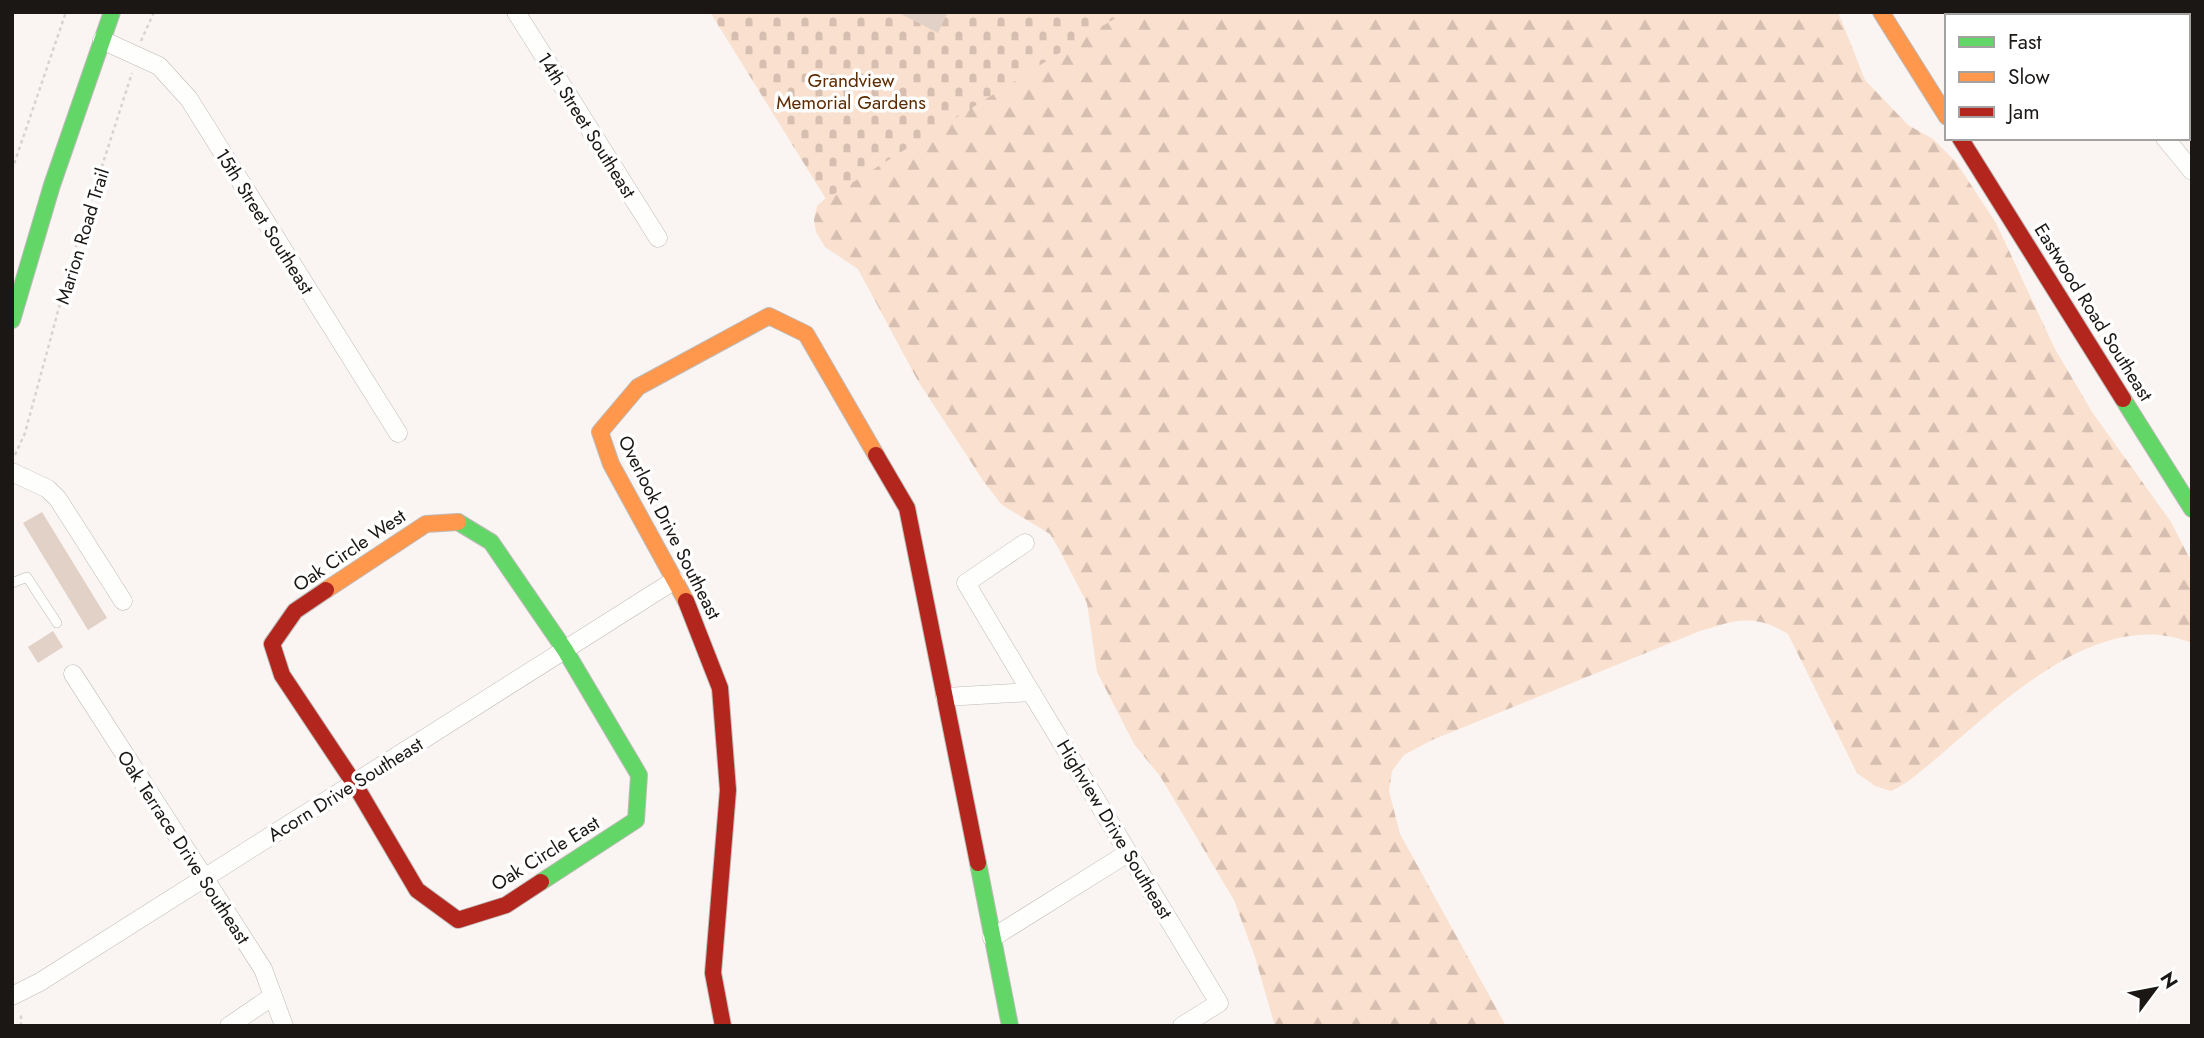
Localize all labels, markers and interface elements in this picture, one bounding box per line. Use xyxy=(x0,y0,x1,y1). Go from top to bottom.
legend xyxy=(1945,14,2190,140)
text: Fast xyxy=(2008,27,2041,57)
street label: 14th Street Southeast xyxy=(531,47,643,204)
text: Slow xyxy=(2008,62,2050,92)
park label: Grandview Memorial Gardens xyxy=(776,67,926,116)
text: Jam xyxy=(2005,97,2040,127)
street label: 15th Street Southeast xyxy=(209,143,320,300)
street label: Marion Road Trail xyxy=(49,165,116,308)
street label: Eastwood Road Southeast xyxy=(2028,218,2160,407)
street label: Overlook Drive Southeast xyxy=(611,431,728,624)
street label: Oak Circle West xyxy=(288,502,411,598)
street label: Acorn Drive Southeast xyxy=(262,730,429,848)
street label: Highview Drive Southeast xyxy=(1050,734,1179,924)
street label: Oak Terrace Drive Southeast xyxy=(111,745,257,950)
street label: Oak Circle East xyxy=(486,809,605,897)
north arrow xyxy=(2120,954,2190,1024)
text: N xyxy=(2154,967,2184,994)

